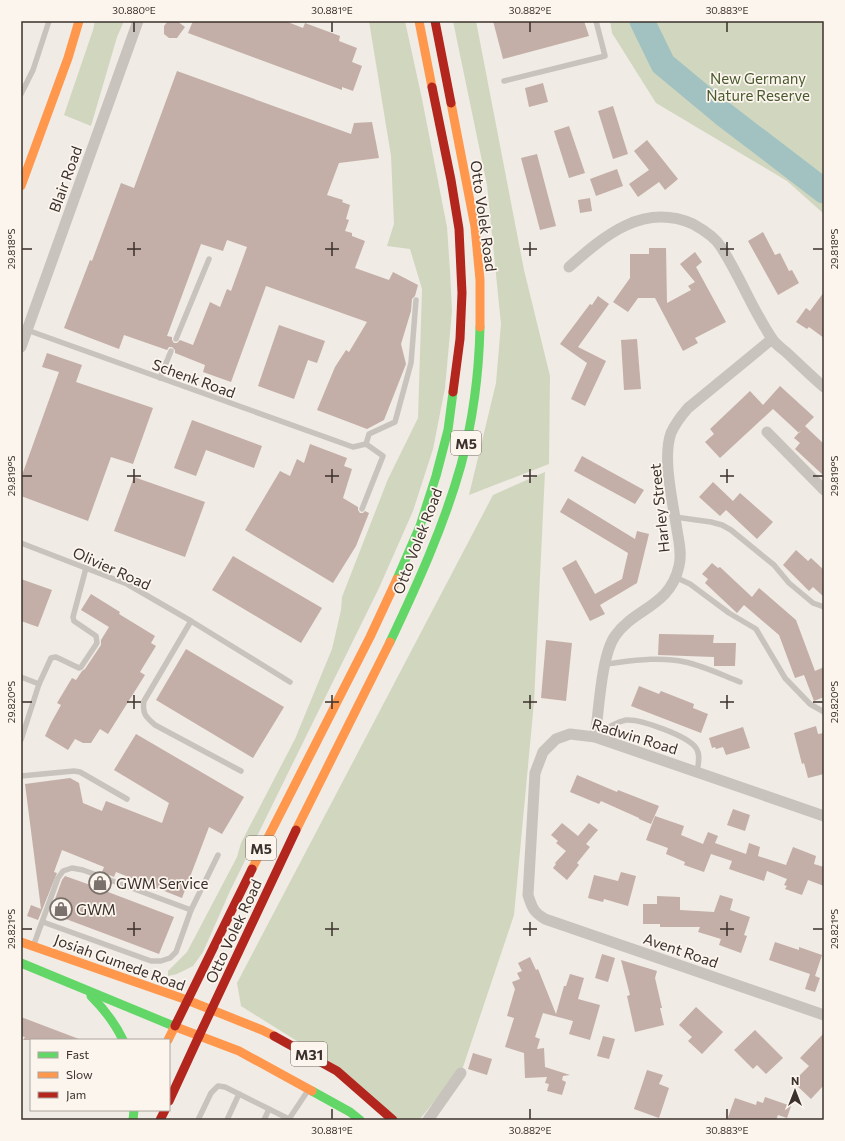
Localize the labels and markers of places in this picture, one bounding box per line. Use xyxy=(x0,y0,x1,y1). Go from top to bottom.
shop icon: GWM Service xyxy=(87,870,113,896)
place label: GWM Service xyxy=(116,874,209,892)
shop icon: GWM xyxy=(48,896,74,922)
place label: GWM xyxy=(76,900,116,918)

